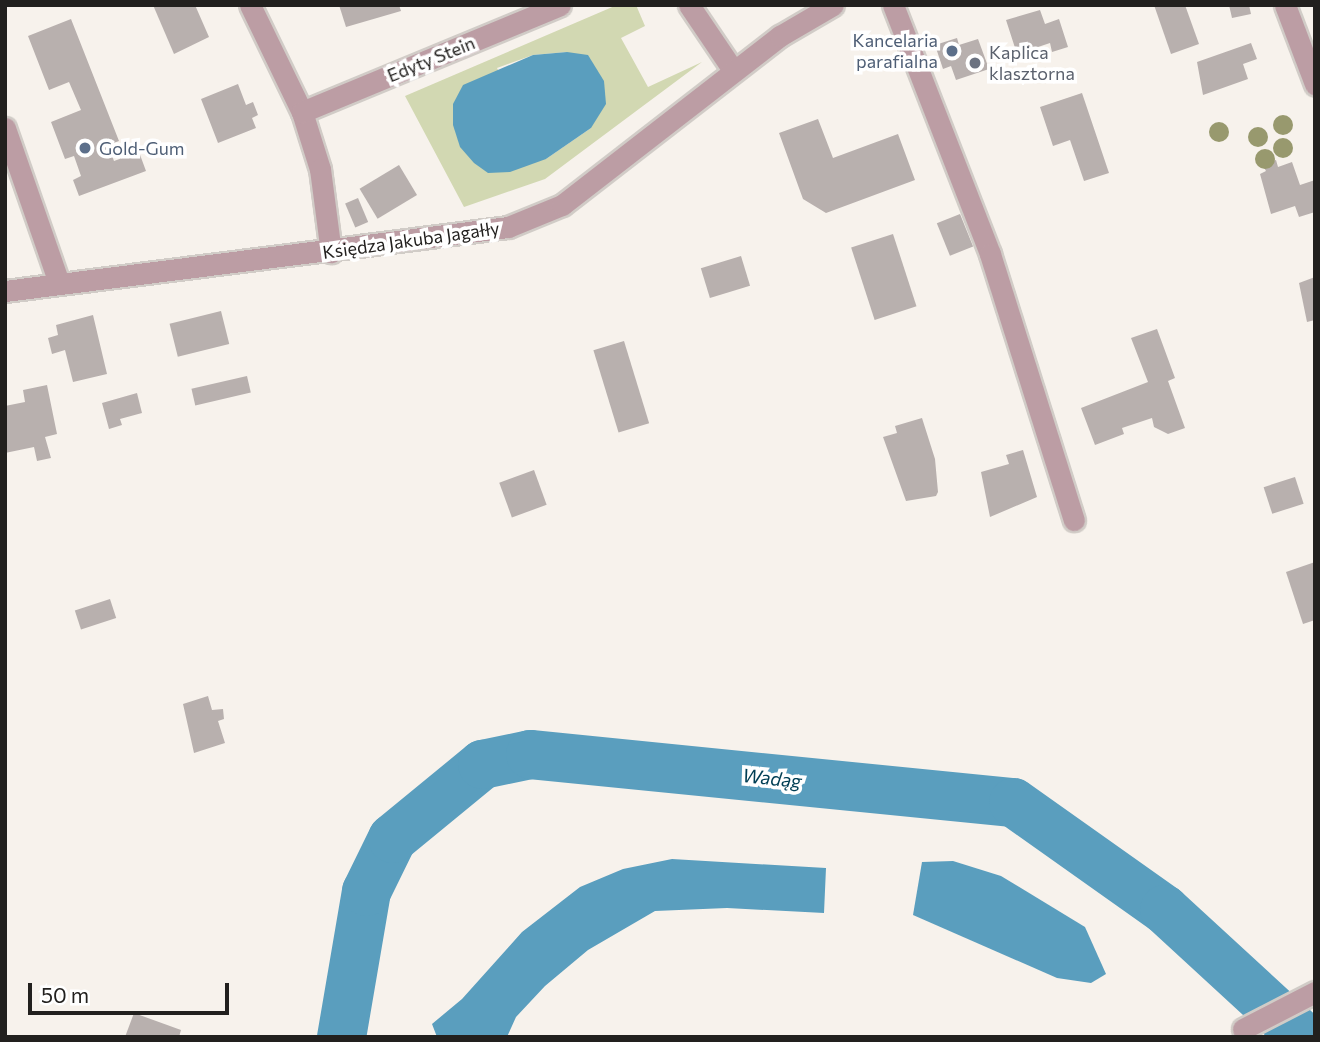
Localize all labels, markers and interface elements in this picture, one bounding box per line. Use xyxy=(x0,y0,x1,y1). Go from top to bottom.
place label: Kancelaria parafialna xyxy=(853,30,938,72)
street label: Edyty Stein xyxy=(384,32,478,86)
place label: Kaplica klasztorna xyxy=(989,42,1075,84)
marker: Kancelaria parafialna xyxy=(944,43,960,59)
marker: Kaplica klasztorna xyxy=(967,55,983,71)
place label: Gold-Gum xyxy=(99,137,184,159)
marker: Gold-Gum xyxy=(77,140,93,156)
street label: Księdza Jakuba Jagałły xyxy=(321,217,501,263)
water label: Wadąg xyxy=(741,764,803,792)
scale bar xyxy=(32,968,233,1012)
text: 50 m xyxy=(41,982,89,1007)

